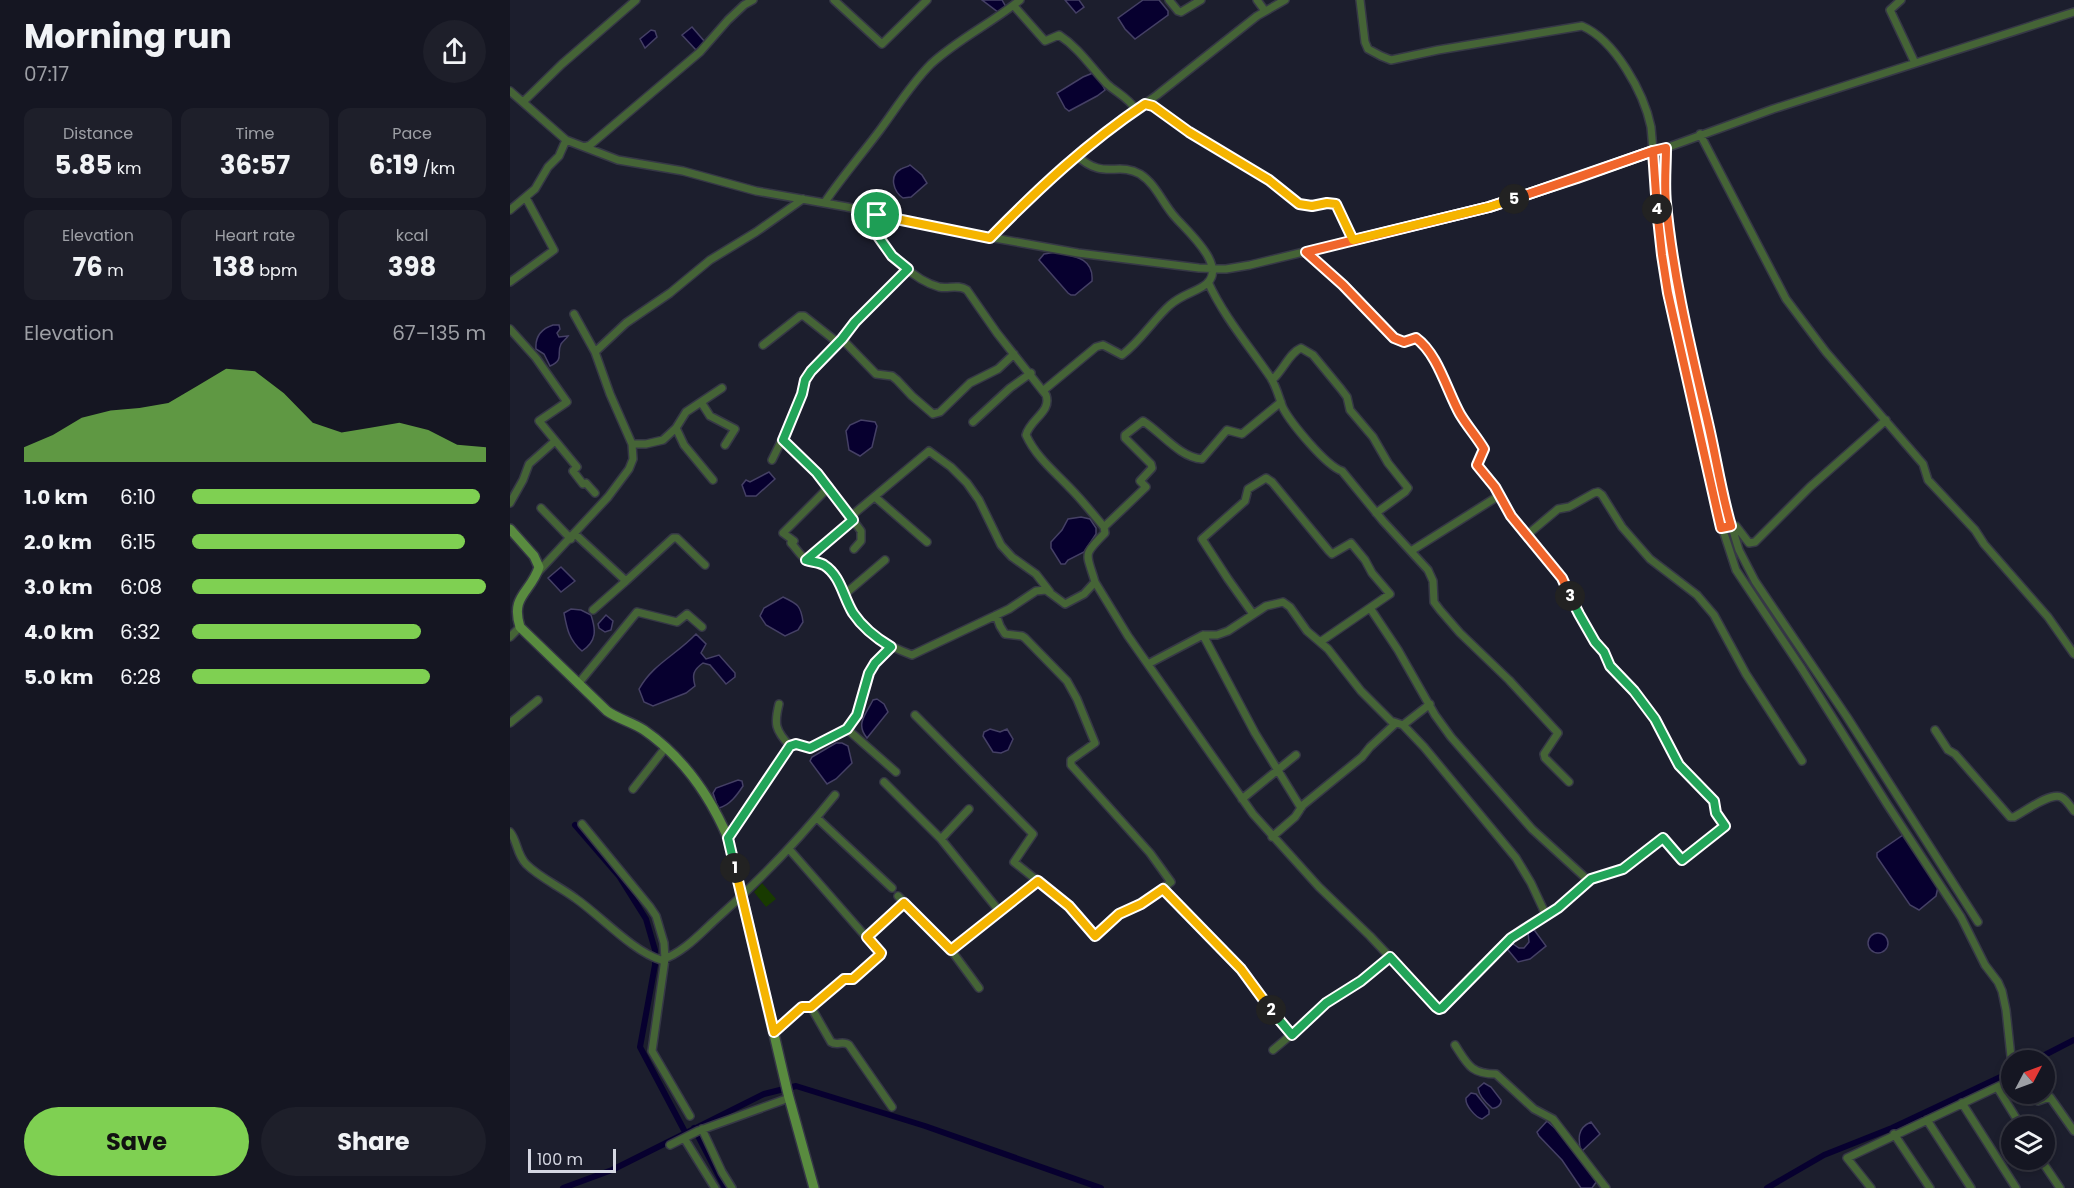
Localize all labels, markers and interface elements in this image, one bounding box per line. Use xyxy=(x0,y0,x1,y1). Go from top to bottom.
text: Morning run xyxy=(24,13,232,60)
button: share xyxy=(423,20,486,83)
text: 07:17 xyxy=(24,60,69,88)
text: Distance xyxy=(63,122,133,145)
text: Time xyxy=(236,122,275,145)
text: Pace xyxy=(392,122,432,145)
text: 5.85 xyxy=(55,147,112,183)
text: 36:57 xyxy=(220,147,290,183)
text: 6:19 xyxy=(369,147,419,183)
text: km xyxy=(112,157,141,180)
text: /km xyxy=(419,157,455,180)
pin: 5 xyxy=(1499,184,1529,214)
text: 5 xyxy=(1509,187,1519,210)
pin xyxy=(851,189,902,240)
pin: 4 xyxy=(1642,194,1672,224)
text: 4 xyxy=(1652,197,1662,220)
icon: arrive xyxy=(860,198,893,231)
text: Elevation xyxy=(62,224,134,247)
text: Heart rate xyxy=(215,224,295,247)
text: kcal xyxy=(396,224,428,247)
text: 76 xyxy=(72,249,103,285)
text: 138 xyxy=(213,249,255,285)
text: 398 xyxy=(388,249,436,285)
text: m xyxy=(103,259,124,282)
text: bpm xyxy=(255,259,297,282)
text: Elevation xyxy=(24,319,114,347)
text: 67–135 m xyxy=(392,319,486,347)
text: 1.0 km xyxy=(24,483,88,511)
text: 6:10 xyxy=(120,483,156,511)
text: 2.0 km xyxy=(24,528,92,556)
text: 6:15 xyxy=(120,528,156,556)
text: 3.0 km xyxy=(24,573,93,601)
text: 6:08 xyxy=(120,573,162,601)
pin: 3 xyxy=(1555,581,1585,611)
text: 3 xyxy=(1565,584,1575,607)
text: 4.0 km xyxy=(24,618,94,646)
text: 6:32 xyxy=(120,618,160,646)
text: 5.0 km xyxy=(24,663,93,691)
text: 6:28 xyxy=(120,663,161,691)
pin: 1 xyxy=(720,853,750,883)
text: 1 xyxy=(732,856,738,879)
pin: 2 xyxy=(1256,995,1286,1025)
text: 2 xyxy=(1266,998,1276,1021)
north arrow xyxy=(2001,1050,2055,1104)
map controls xyxy=(2001,1050,2055,1170)
button: Save xyxy=(24,1107,249,1176)
button: Share xyxy=(261,1107,486,1176)
button: layers xyxy=(2001,1116,2055,1170)
scale bar xyxy=(528,1146,616,1174)
text: 100 m xyxy=(537,1148,583,1171)

